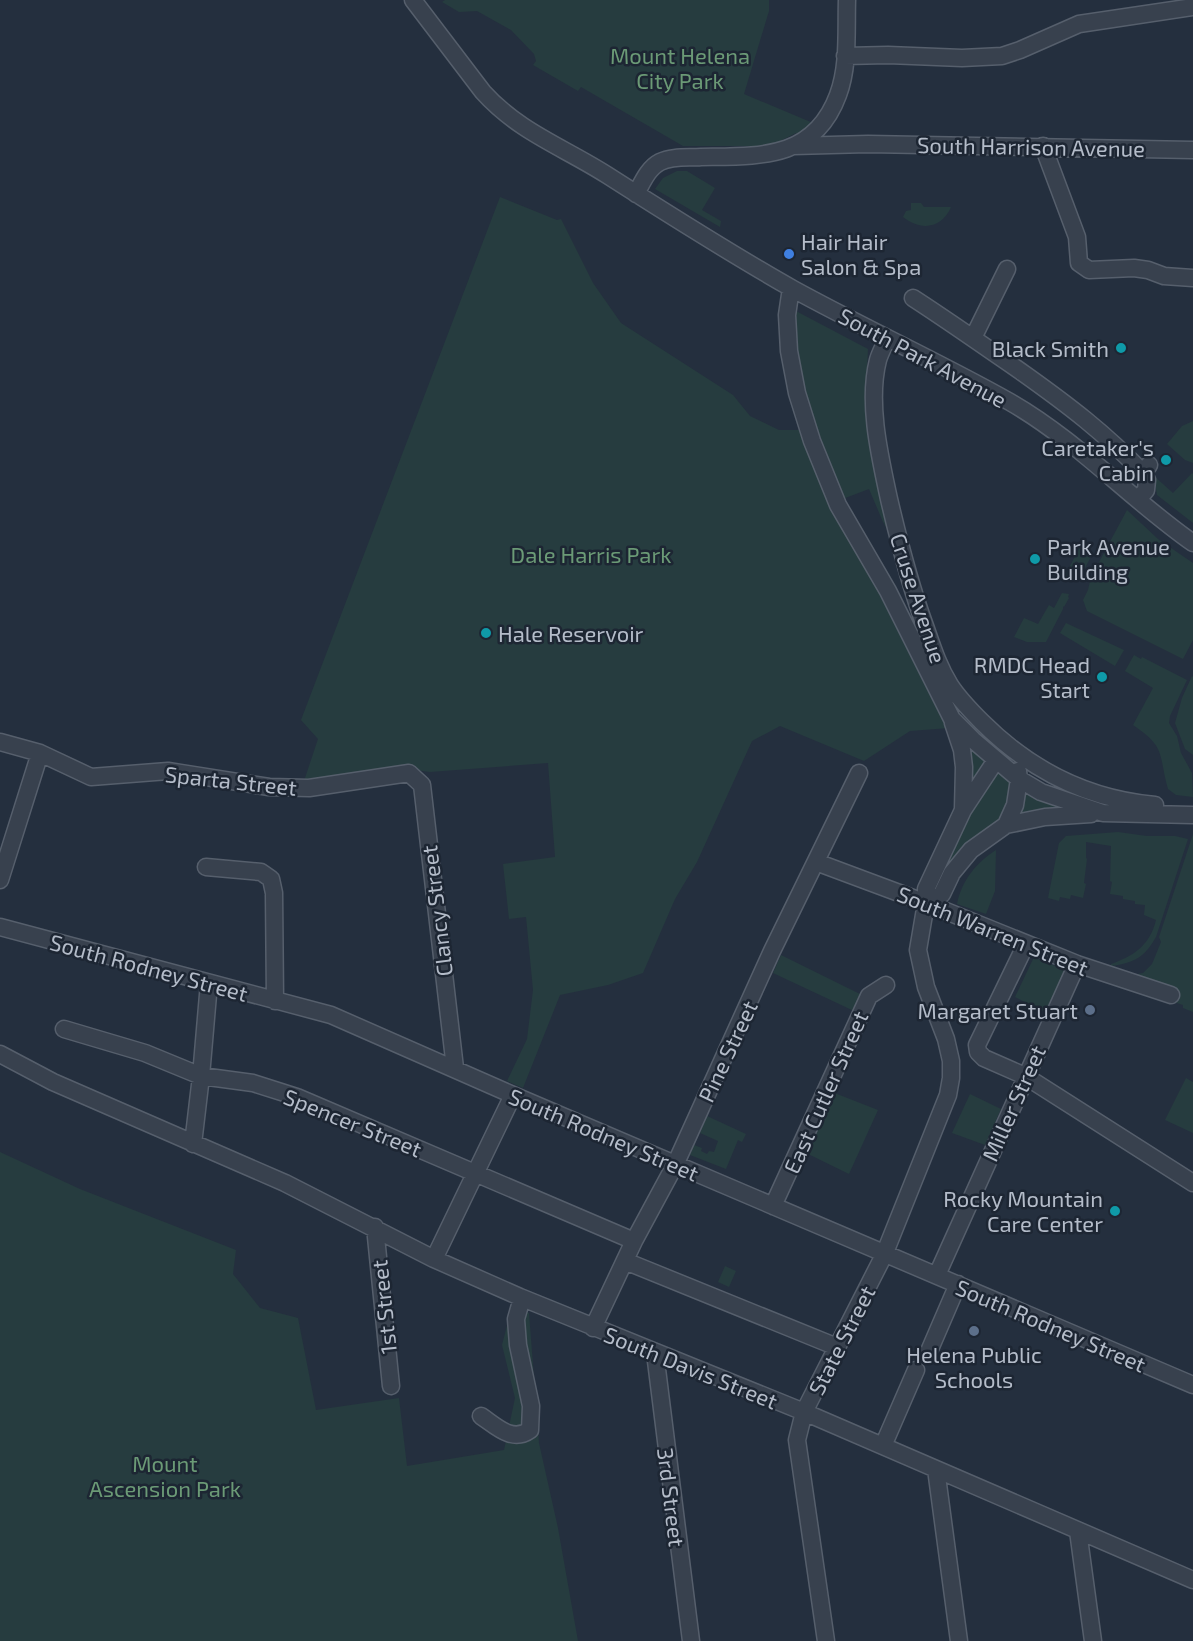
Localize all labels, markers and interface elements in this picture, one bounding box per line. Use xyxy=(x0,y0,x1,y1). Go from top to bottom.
park label: Mount Helena City Park xyxy=(610,42,750,93)
street label: South Harrison Avenue xyxy=(917,131,1145,161)
place label: Hair Hair Salon & Spa xyxy=(801,228,921,279)
marker: Hair Hair Salon & Spa xyxy=(782,247,796,261)
street label: South Park Avenue xyxy=(835,302,1011,412)
place label: Black Smith xyxy=(992,335,1109,361)
marker: Black Smith xyxy=(1114,341,1128,355)
place label: Caretaker's Cabin xyxy=(1041,434,1154,485)
marker: Caretaker's Cabin xyxy=(1159,453,1173,467)
street label: Cruse Avenue xyxy=(886,530,952,666)
place label: Park Avenue Building xyxy=(1047,533,1170,584)
park label: Dale Harris Park xyxy=(511,541,671,567)
marker: Park Avenue Building xyxy=(1028,552,1042,566)
place label: Hale Reservoir xyxy=(498,620,644,646)
marker: Hale Reservoir xyxy=(479,626,493,640)
place label: RMDC Head Start xyxy=(974,651,1090,702)
marker: RMDC Head Start xyxy=(1095,670,1109,684)
street label: Sparta Street xyxy=(164,760,298,800)
street label: Clancy Street xyxy=(415,844,457,978)
street label: South Warren Street xyxy=(894,880,1092,980)
street label: South Rodney Street xyxy=(47,928,251,1006)
street label: Pine Street xyxy=(692,996,762,1106)
place label: Margaret Stuart xyxy=(918,997,1078,1023)
marker: Margaret Stuart xyxy=(1083,1003,1097,1017)
street label: East Cutler Street xyxy=(778,1007,872,1177)
street label: Miller Street xyxy=(976,1041,1050,1165)
street label: South Rodney Street xyxy=(505,1082,703,1186)
street label: Spencer Street xyxy=(280,1083,426,1161)
place label: Rocky Mountain Care Center xyxy=(943,1185,1103,1236)
marker: Rocky Mountain Care Center xyxy=(1108,1204,1122,1218)
street label: 1st Street xyxy=(365,1259,401,1355)
street label: South Rodney Street xyxy=(952,1273,1150,1377)
street label: State Street xyxy=(802,1281,880,1399)
street label: South Davis Street xyxy=(601,1320,781,1414)
marker: Helena Public Schools xyxy=(967,1324,981,1338)
place label: Helena Public Schools xyxy=(906,1341,1042,1392)
street label: 3rd Street xyxy=(653,1446,691,1548)
park label: Mount Ascension Park xyxy=(89,1450,241,1501)

